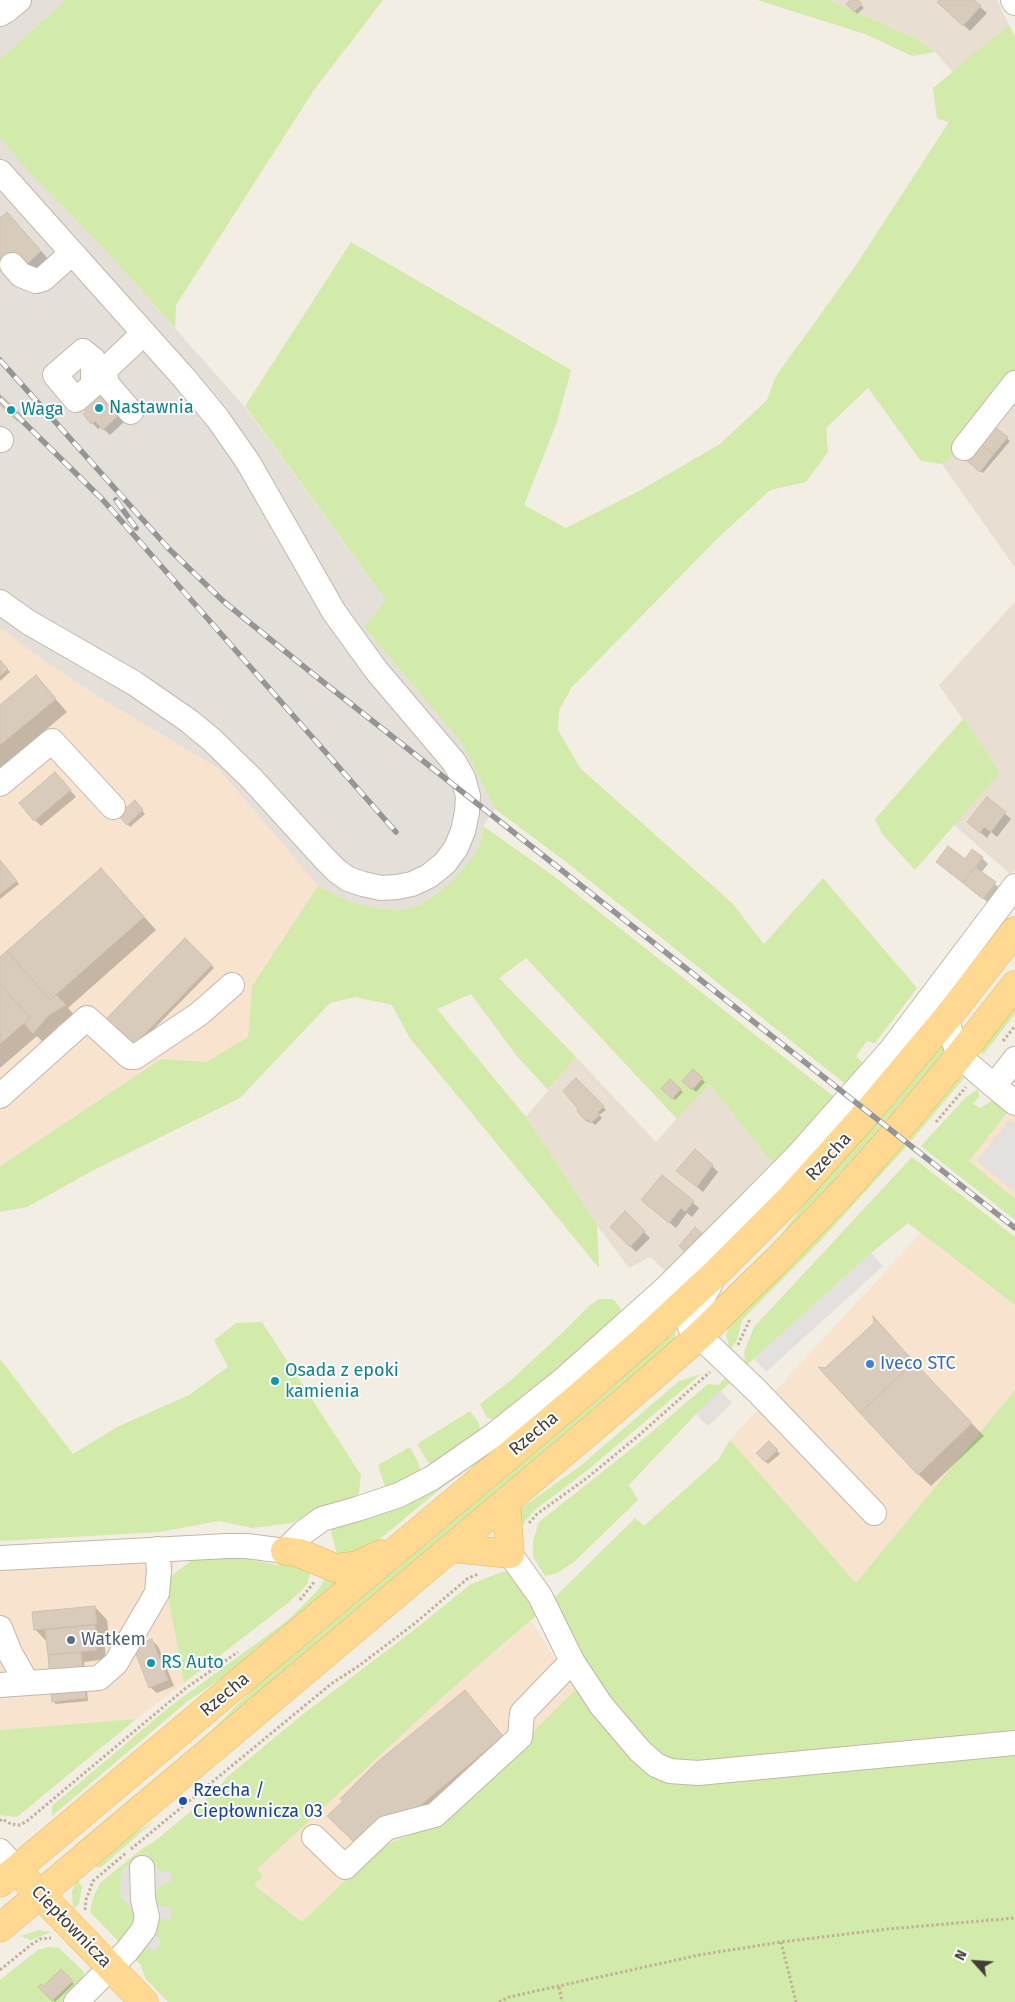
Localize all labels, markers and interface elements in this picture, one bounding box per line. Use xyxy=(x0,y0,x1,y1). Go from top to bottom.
place label: Nastawnia xyxy=(109,397,194,419)
place label: Waga xyxy=(21,399,64,421)
marker: Nastawnia xyxy=(93,402,105,414)
marker: Waga xyxy=(5,404,17,416)
street label: Rzecha xyxy=(802,1128,856,1186)
place label: Iveco STC xyxy=(880,1353,956,1375)
marker: Iveco STC xyxy=(864,1358,876,1370)
place label: Osada z epoki kamienia xyxy=(285,1360,399,1402)
marker: Osada z epoki kamienia xyxy=(269,1375,281,1387)
street label: Rzecha xyxy=(505,1407,563,1461)
place label: Watkem xyxy=(81,1629,146,1651)
marker: Watkem xyxy=(65,1634,77,1646)
place label: RS Auto xyxy=(161,1652,224,1674)
marker: RS Auto xyxy=(145,1657,157,1669)
street label: Rzecha xyxy=(196,1668,254,1722)
place label: Rzecha / Ciepłownicza 03 xyxy=(193,1780,323,1822)
marker: Rzecha / Ciepłownicza 03 xyxy=(177,1795,189,1807)
street label: Ciepłownicza xyxy=(26,1881,116,1973)
north arrow xyxy=(950,1937,1000,1987)
text: N xyxy=(951,1947,971,1963)

